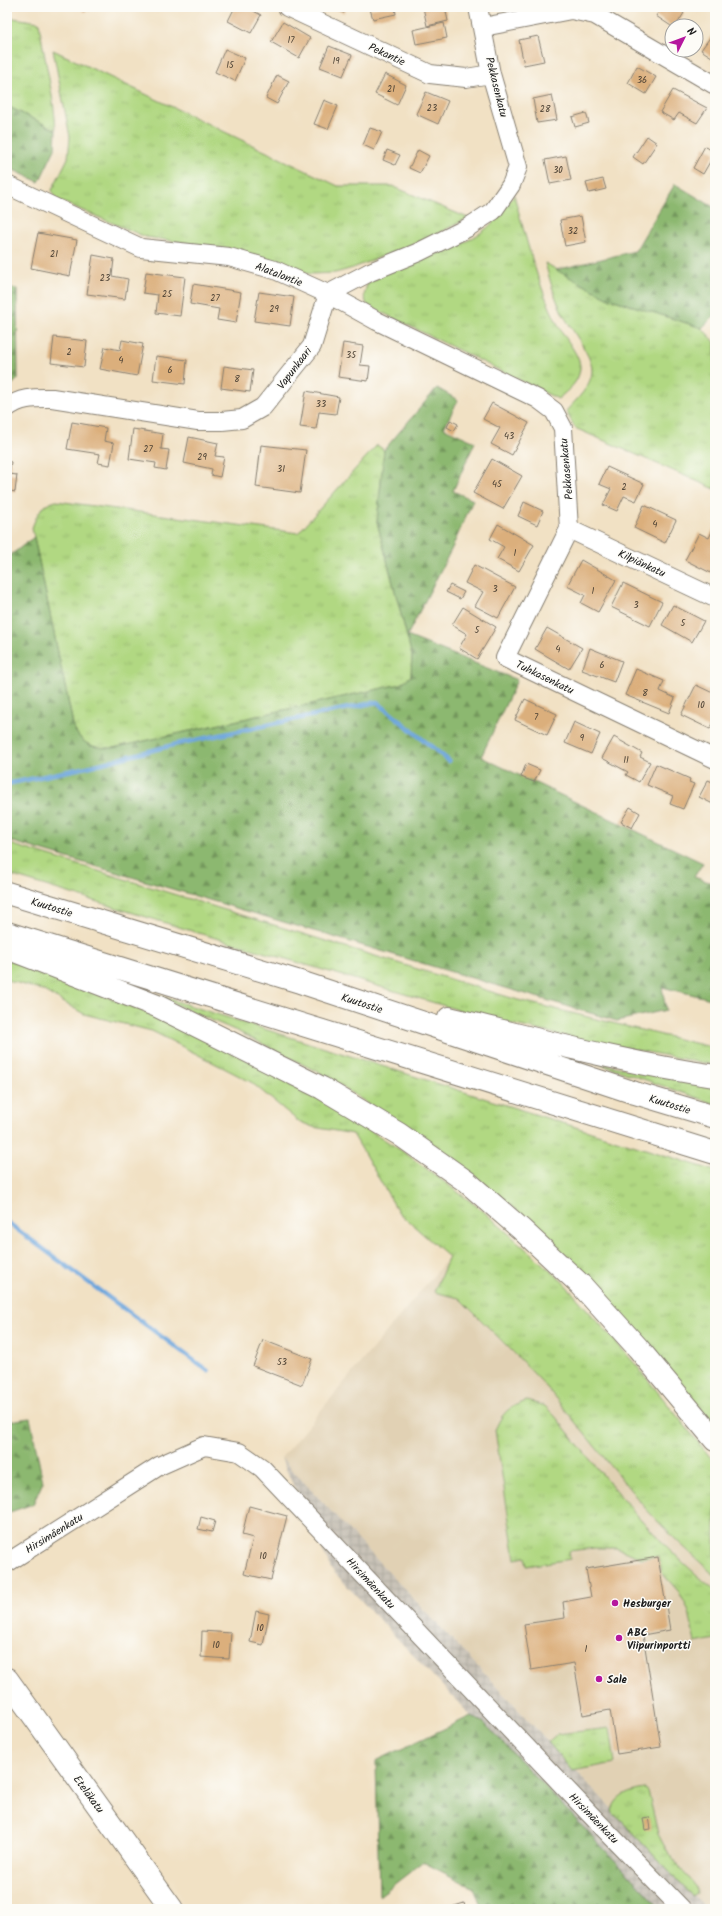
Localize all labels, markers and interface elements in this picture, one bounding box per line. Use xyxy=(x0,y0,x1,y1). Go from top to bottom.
north arrow xyxy=(664,18,704,58)
text: N xyxy=(682,23,700,41)
house number: 17 xyxy=(288,33,295,48)
street label: Pekantie xyxy=(365,39,408,71)
house number: 19 xyxy=(332,54,340,69)
street label: Pekkasenkatu xyxy=(480,55,512,120)
house number: 15 xyxy=(226,58,235,73)
house number: 36 xyxy=(637,73,647,88)
house number: 21 xyxy=(387,82,395,97)
house number: 23 xyxy=(427,101,437,116)
house number: 28 xyxy=(540,102,551,117)
house number: 30 xyxy=(553,163,563,178)
house number: 32 xyxy=(568,224,578,239)
house number: 21 xyxy=(50,247,58,262)
street label: Alatalontie xyxy=(252,258,305,292)
house number: 23 xyxy=(100,271,110,286)
house number: 25 xyxy=(162,287,173,302)
house number: 27 xyxy=(210,291,221,306)
house number: 29 xyxy=(269,302,279,317)
street label: Vapunkaari xyxy=(273,343,317,394)
house number: 2 xyxy=(66,345,72,360)
house number: 35 xyxy=(346,348,357,363)
house number: 4 xyxy=(119,353,124,368)
house number: 6 xyxy=(167,363,173,378)
house number: 8 xyxy=(234,372,240,387)
house number: 33 xyxy=(316,397,326,412)
house number: 43 xyxy=(504,429,514,444)
street label: Pekkasenkatu xyxy=(555,437,579,500)
house number: 27 xyxy=(143,442,154,457)
house number: 29 xyxy=(197,450,207,465)
house number: 31 xyxy=(277,462,285,477)
house number: 45 xyxy=(492,477,503,492)
house number: 2 xyxy=(621,480,627,495)
house number: 4 xyxy=(653,517,658,532)
street label: Kilpiänkatu xyxy=(615,545,669,583)
house number: 1 xyxy=(514,546,517,561)
house number: 3 xyxy=(492,582,498,597)
house number: 1 xyxy=(592,584,595,599)
house number: 3 xyxy=(633,598,639,613)
house number: 5 xyxy=(681,616,687,631)
house number: 5 xyxy=(475,623,481,638)
house number: 4 xyxy=(556,642,561,657)
street label: Tuhkasenkatu xyxy=(512,656,577,700)
house number: 6 xyxy=(599,658,605,673)
house number: 8 xyxy=(642,686,648,701)
house number: 10 xyxy=(697,698,705,713)
house number: 7 xyxy=(534,710,539,725)
house number: 9 xyxy=(580,731,585,746)
house number: 11 xyxy=(623,753,629,768)
street label: Kuutostie xyxy=(29,893,75,923)
street label: Kuutostie xyxy=(339,989,385,1019)
street label: Kuutostie xyxy=(647,1090,693,1120)
house number: 53 xyxy=(277,1355,287,1370)
street label: Hirsimäenkatu xyxy=(22,1508,88,1559)
house number: 10 xyxy=(259,1549,267,1564)
street label: Hirsimäenkatu xyxy=(341,1554,400,1614)
place label: Hesburger xyxy=(623,1595,672,1613)
marker: Hesburger xyxy=(610,1598,620,1608)
house number: 10 xyxy=(256,1621,264,1636)
place label: ABC Viipurinportti xyxy=(627,1624,692,1655)
marker: ABC Viipurinportti xyxy=(614,1633,624,1643)
house number: 10 xyxy=(212,1638,220,1653)
house number: 1 xyxy=(585,1642,588,1657)
place label: Sale xyxy=(607,1671,628,1689)
marker: Sale xyxy=(594,1674,604,1684)
street label: Eteläkatu xyxy=(68,1772,109,1818)
street label: Hirsimäenkatu xyxy=(564,1789,623,1849)

